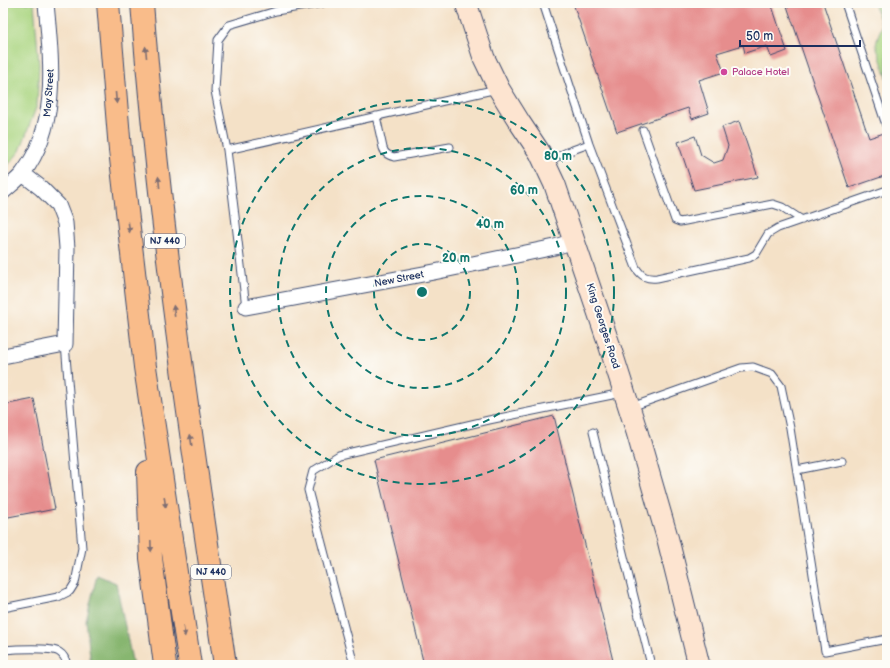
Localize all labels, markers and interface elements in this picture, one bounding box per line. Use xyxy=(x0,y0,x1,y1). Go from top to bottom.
scale bar xyxy=(740,22,860,48)
text: 50 m xyxy=(746,29,773,44)
one-way arrow xyxy=(143,46,149,58)
place label: Palace Hotel xyxy=(732,66,789,78)
marker: Palace Hotel xyxy=(719,67,729,77)
street label: May Street xyxy=(41,69,57,117)
one-way arrow xyxy=(113,92,120,104)
text: 80 m xyxy=(544,149,572,164)
one-way arrow xyxy=(156,176,162,188)
text: 60 m xyxy=(510,183,538,198)
text: 40 m xyxy=(476,217,504,232)
one-way arrow xyxy=(126,221,132,233)
road number: NJ 440 xyxy=(145,234,185,248)
text: 20 m xyxy=(442,251,470,266)
street label: New Street xyxy=(373,268,425,290)
street label: King Georges Road xyxy=(584,282,623,370)
centre of rings xyxy=(415,285,429,299)
one-way arrow xyxy=(170,305,177,317)
one-way arrow xyxy=(188,434,194,446)
one-way arrow xyxy=(162,496,168,508)
one-way arrow xyxy=(148,540,154,553)
road number: NJ 440 xyxy=(191,565,231,579)
one-way arrow xyxy=(181,625,187,637)

